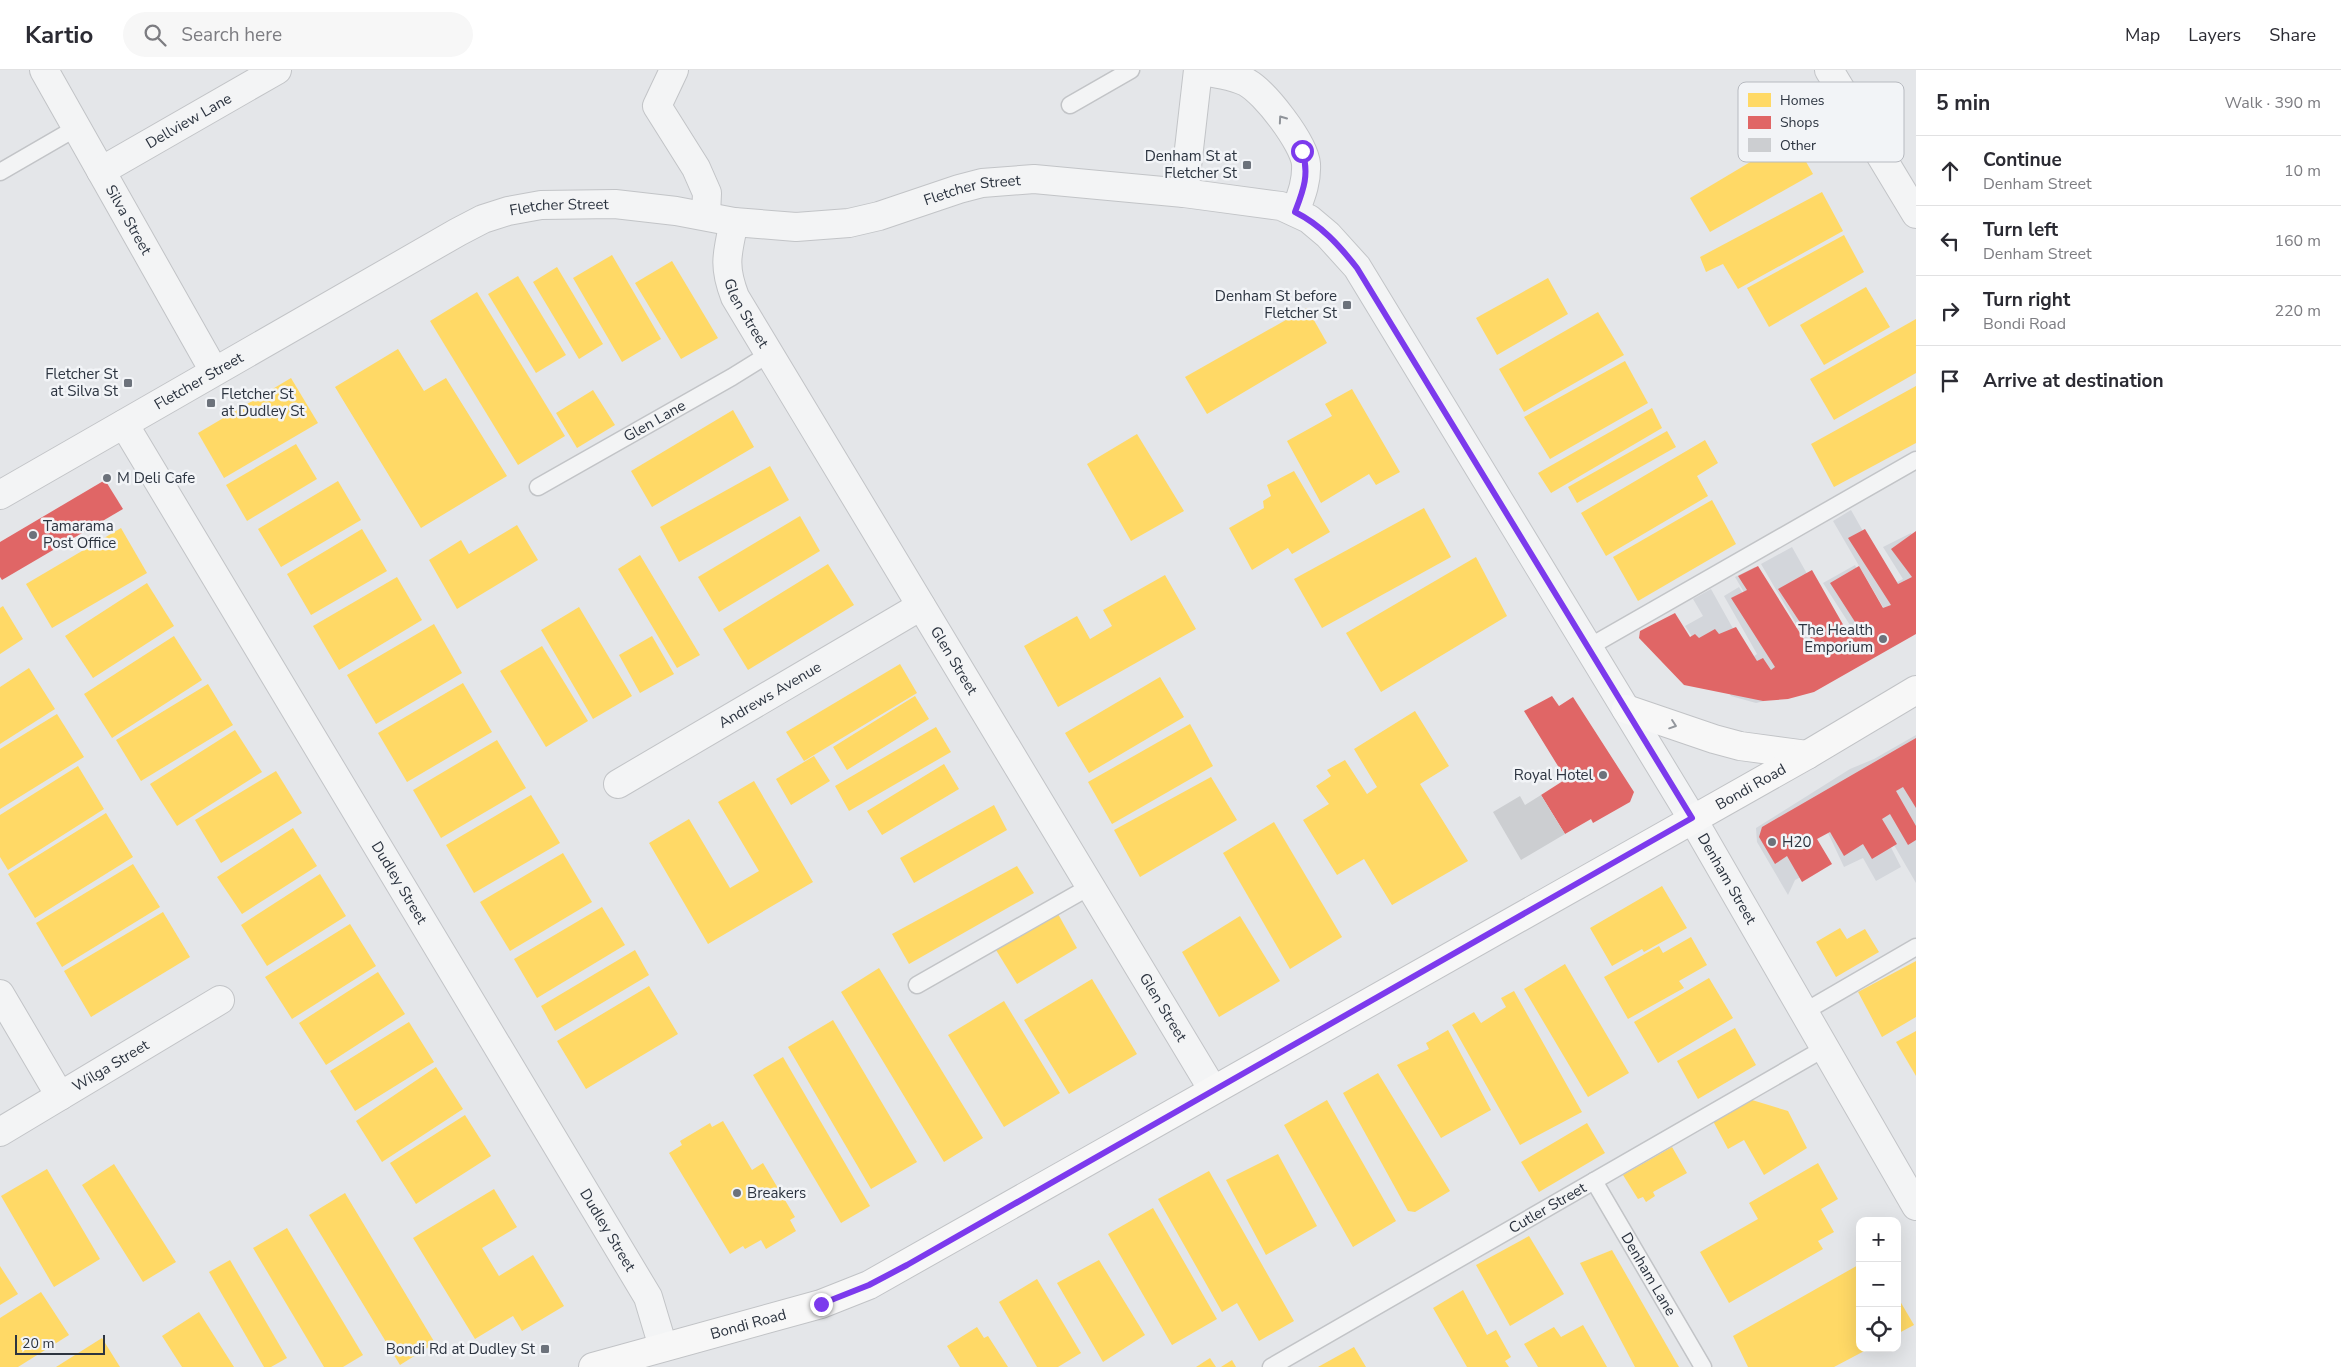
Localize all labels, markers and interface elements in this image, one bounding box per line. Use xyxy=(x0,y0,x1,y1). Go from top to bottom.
search box xyxy=(123,12,473,57)
text: Kartio xyxy=(25,19,93,51)
icon: search xyxy=(141,21,169,49)
text: Search here xyxy=(181,22,282,48)
text: Map xyxy=(2125,23,2160,47)
text: Layers xyxy=(2188,23,2241,47)
text: Share xyxy=(2269,23,2316,47)
legend xyxy=(1738,82,1904,162)
street label: Dellview Lane xyxy=(142,88,235,153)
text: 5 min xyxy=(1936,89,1990,117)
text: Homes xyxy=(1780,91,1825,110)
text: Walk · 390 m xyxy=(2225,92,2321,114)
text: Shops xyxy=(1780,113,1820,132)
one-way arrow xyxy=(1279,115,1288,125)
text: Other xyxy=(1780,136,1816,155)
route start xyxy=(1291,140,1314,163)
place label: Denham St at Fletcher St xyxy=(1145,146,1238,183)
text: Continue xyxy=(1983,147,2062,173)
icon: ahead xyxy=(1936,157,1964,185)
marker: Denham St at Fletcher St xyxy=(1241,159,1253,171)
text: 10 m xyxy=(2284,160,2321,182)
street label: Fletcher Street xyxy=(921,170,1022,210)
text: Denham Street xyxy=(1983,173,2092,195)
street label: Silva Street xyxy=(101,181,157,259)
street label: Fletcher Street xyxy=(508,194,609,221)
text: Turn left xyxy=(1983,217,2058,243)
icon: left xyxy=(1936,227,1964,255)
text: 160 m xyxy=(2274,230,2321,252)
text: Denham Street xyxy=(1983,243,2092,265)
street label: Glen Street xyxy=(719,276,774,352)
place label: Denham St before Fletcher St xyxy=(1215,286,1338,323)
text: Turn right xyxy=(1983,287,2070,313)
icon: right xyxy=(1936,297,1964,325)
marker: Denham St before Fletcher St xyxy=(1341,299,1353,311)
text: 220 m xyxy=(2274,300,2321,322)
text: Bondi Road xyxy=(1983,313,2066,335)
street label: Fletcher Street xyxy=(150,347,247,414)
place label: Fletcher St at Silva St xyxy=(45,364,119,401)
icon: arrive xyxy=(1936,367,1964,395)
text: Arrive at destination xyxy=(1983,368,2164,394)
marker: Fletcher St at Silva St xyxy=(122,377,134,389)
place label: Fletcher St at Dudley St xyxy=(221,384,305,421)
street label: Glen Lane xyxy=(620,395,689,446)
marker: Fletcher St at Dudley St xyxy=(205,397,217,409)
place label: M Deli Cafe xyxy=(117,468,195,488)
marker: M Deli Cafe xyxy=(101,472,113,484)
place label: Tamarama Post Office xyxy=(43,516,116,553)
marker: Tamarama Post Office xyxy=(27,529,39,541)
place label: The Health Emporium xyxy=(1798,620,1873,657)
street label: Glen Street xyxy=(926,622,983,699)
marker: The Health Emporium xyxy=(1877,633,1889,645)
street label: Andrews Avenue xyxy=(715,657,825,733)
one-way arrow xyxy=(1668,719,1676,729)
street label: Bondi Road xyxy=(1712,759,1790,815)
place label: Royal Hotel xyxy=(1514,765,1594,785)
marker: Royal Hotel xyxy=(1597,769,1609,781)
street label: Denham Street xyxy=(1693,830,1761,928)
place label: H20 xyxy=(1782,832,1811,852)
marker: H20 xyxy=(1766,836,1778,848)
street label: Dudley Street xyxy=(367,838,432,928)
street label: Glen Street xyxy=(1135,969,1192,1046)
street label: Wilga Street xyxy=(69,1035,153,1096)
street label: Cutler Street xyxy=(1505,1177,1590,1238)
place label: Breakers xyxy=(747,1183,806,1203)
street label: Dudley Street xyxy=(575,1185,641,1276)
marker: Breakers xyxy=(731,1187,743,1199)
map controls xyxy=(1856,1217,1901,1352)
button: + xyxy=(1856,1217,1901,1262)
street label: Denham Lane xyxy=(1616,1229,1681,1320)
button: − xyxy=(1856,1262,1901,1307)
route end xyxy=(810,1293,833,1316)
street label: Bondi Road xyxy=(708,1304,788,1344)
button: locate xyxy=(1856,1307,1901,1352)
scale bar xyxy=(15,1332,105,1355)
text: 20 m xyxy=(22,1334,54,1353)
place label: Bondi Rd at Dudley St xyxy=(386,1339,536,1359)
marker: Bondi Rd at Dudley St xyxy=(539,1343,551,1355)

